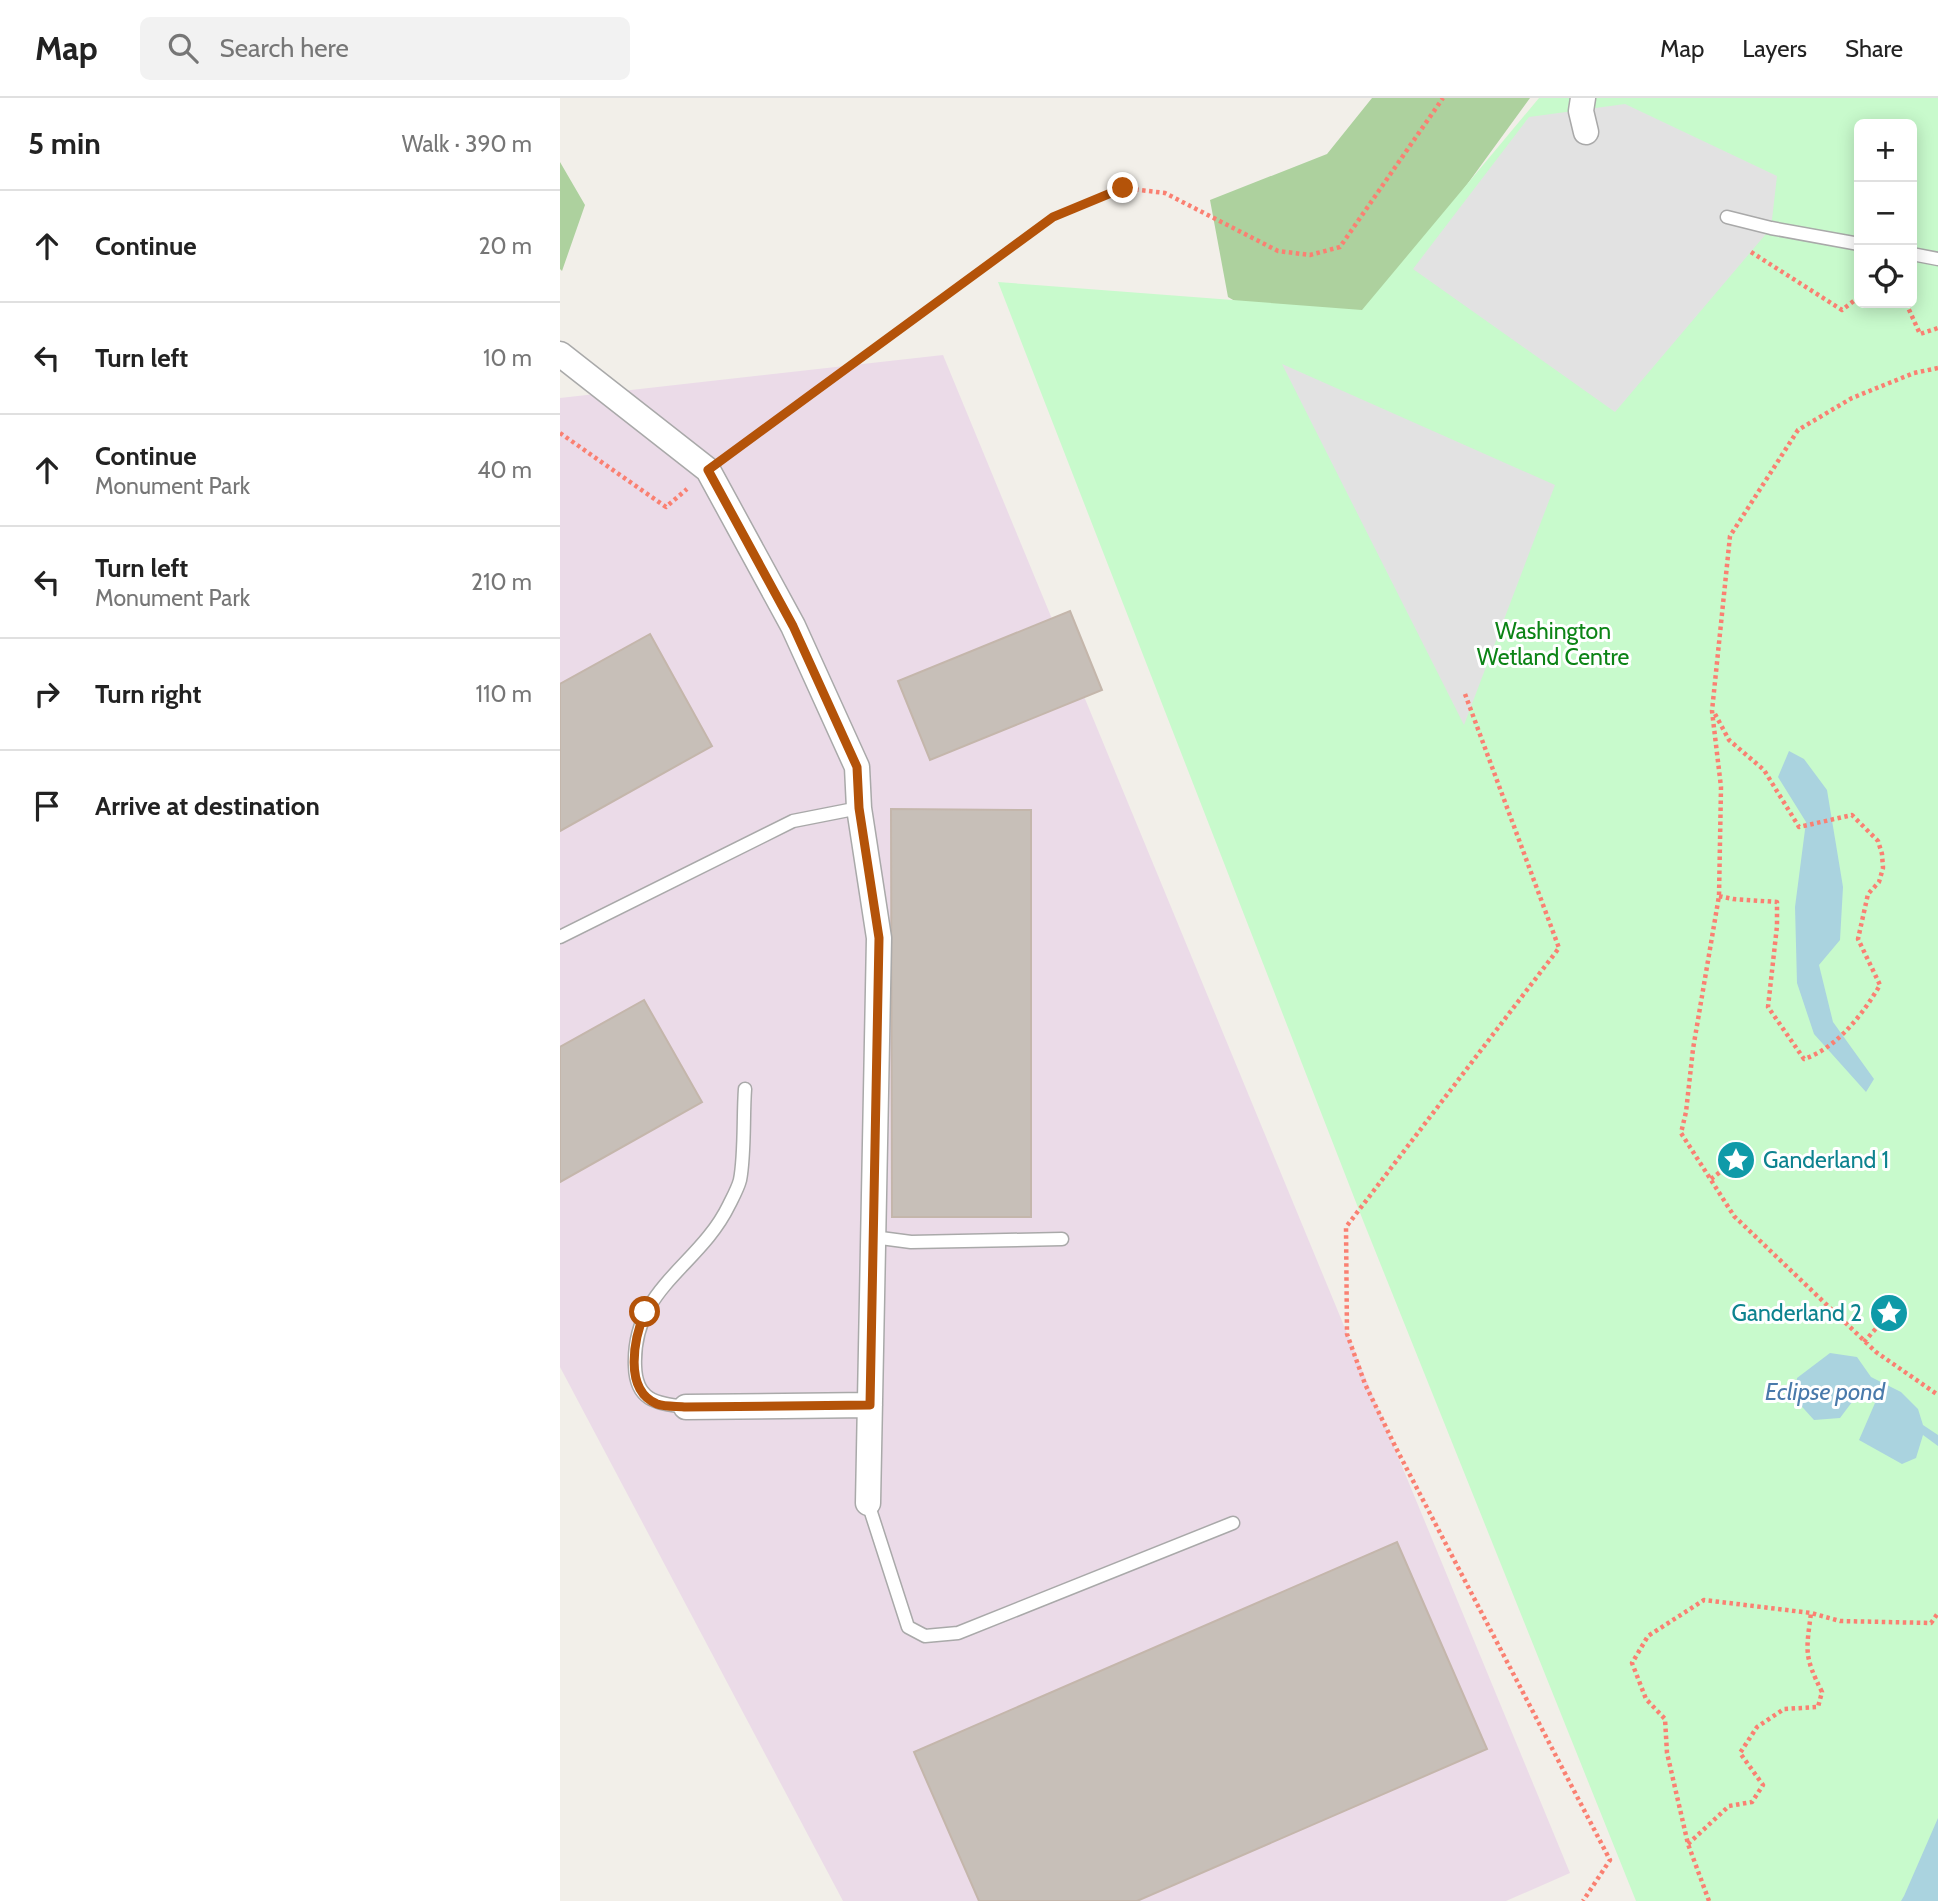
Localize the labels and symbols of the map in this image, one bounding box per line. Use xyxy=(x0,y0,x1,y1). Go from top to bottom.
route end xyxy=(1107,172,1138,203)
park label: Washington Wetland Centre xyxy=(1477,617,1629,671)
place icon: Ganderland 1 xyxy=(1715,1139,1757,1181)
place label: Ganderland 1 xyxy=(1763,1146,1889,1174)
place icon: Ganderland 2 xyxy=(1868,1292,1910,1334)
route start xyxy=(629,1296,660,1327)
place label: Ganderland 2 xyxy=(1732,1299,1862,1327)
water label: Eclipse pond xyxy=(1765,1377,1886,1406)

